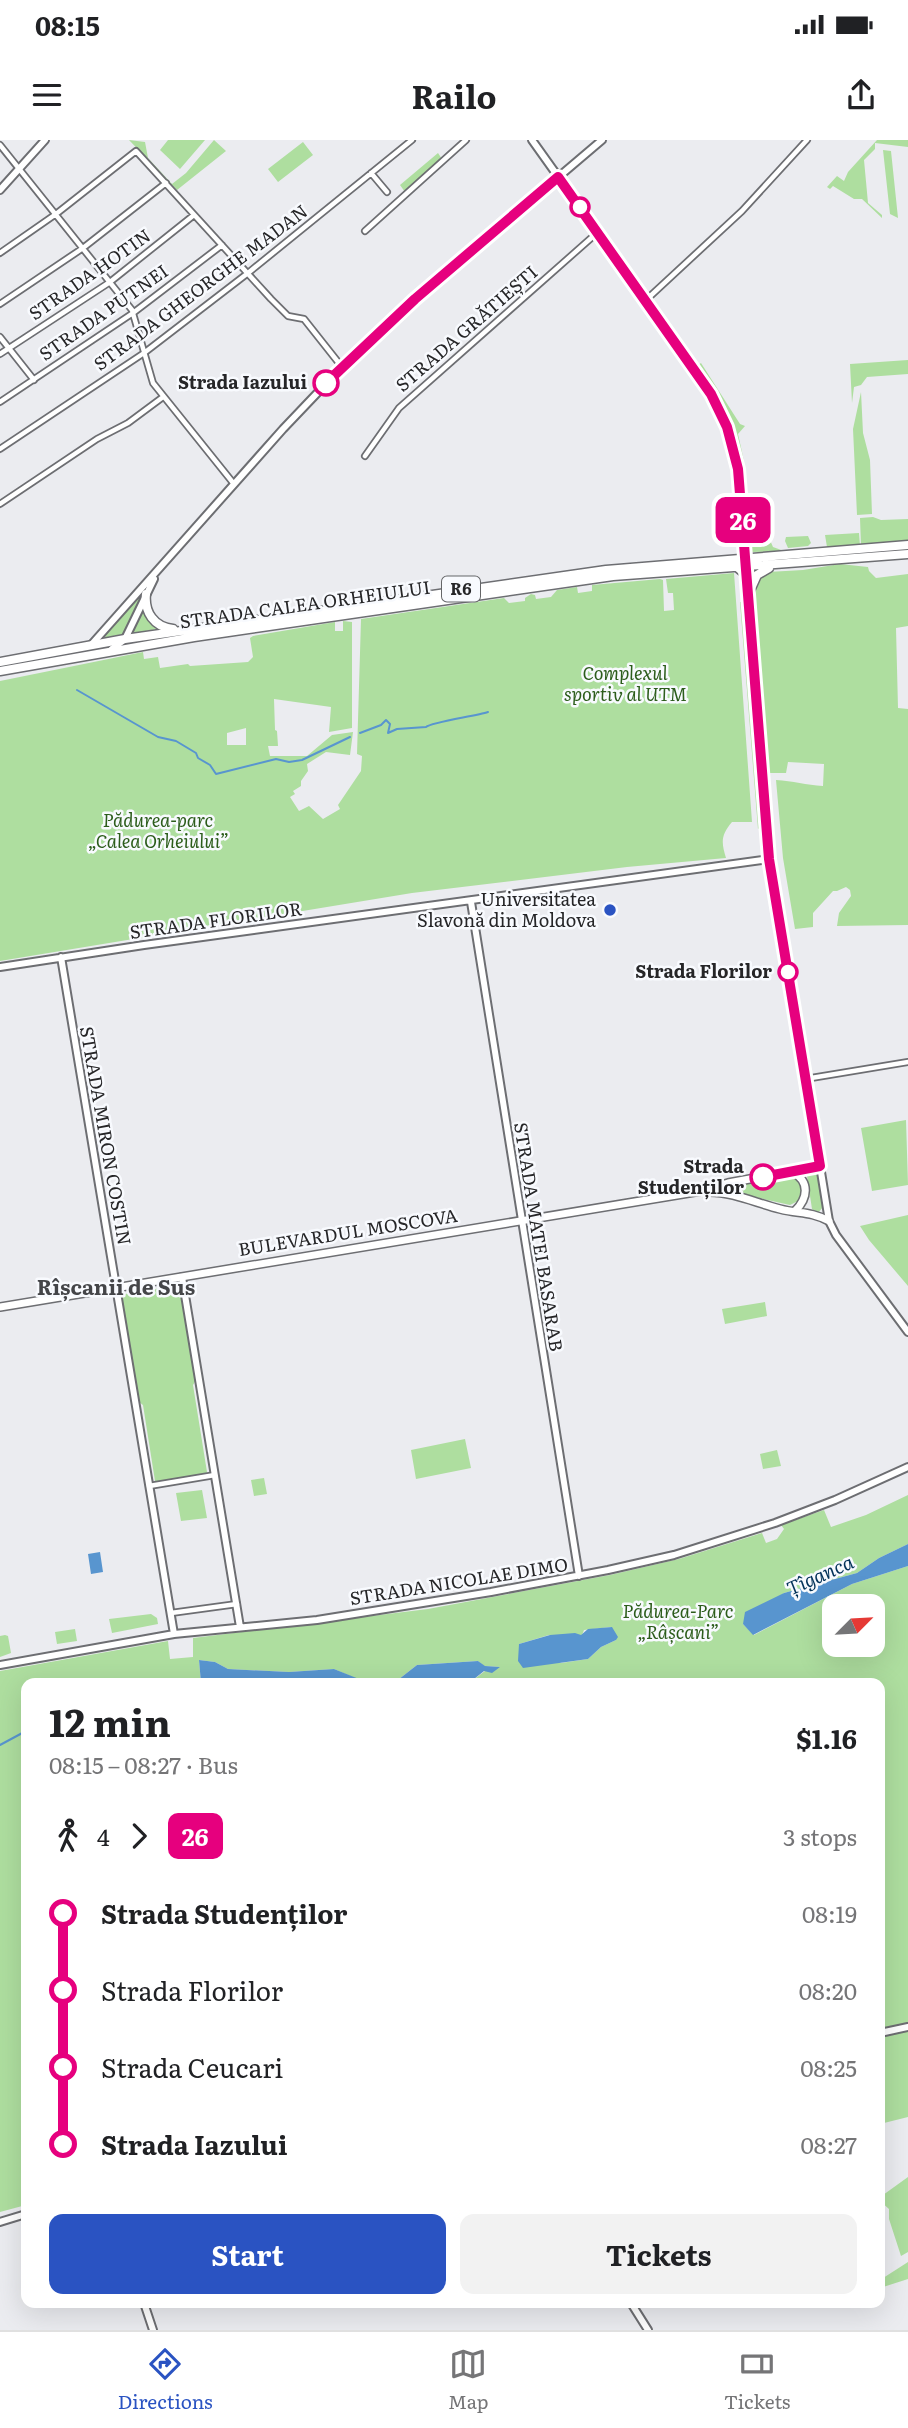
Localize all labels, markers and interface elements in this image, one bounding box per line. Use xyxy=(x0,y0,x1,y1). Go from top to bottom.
text: 08:15 xyxy=(35,5,100,44)
text: Railo xyxy=(411,71,497,119)
icon: menu xyxy=(28,76,66,114)
icon: share xyxy=(842,76,880,114)
street label: STRADA GHEORGHE MADAN xyxy=(87,197,313,376)
unlabelled marker xyxy=(570,197,590,217)
street label: STRADA HOTIN xyxy=(23,222,156,326)
street label: STRADA PUTNEI xyxy=(33,257,173,366)
street label: STRADA GRĂTIEȘTI xyxy=(389,258,543,397)
place label: Strada Iazului xyxy=(178,368,307,395)
marker: Strada Iazului xyxy=(313,370,339,396)
line badge: 26 xyxy=(712,497,774,543)
text: 26 xyxy=(730,502,756,537)
street label: STRADA CALEA ORHEIULUI xyxy=(178,573,432,634)
road number: R6 xyxy=(442,576,480,602)
park label: Complexul sportiv al UTM xyxy=(564,659,686,707)
park label: Pădurea-parc „Calea Orheiului” xyxy=(88,806,228,854)
place label: Universitatea Slavonă din Moldova xyxy=(417,885,596,933)
street label: STRADA FLORILOR xyxy=(128,894,304,945)
marker: Universitatea Slavonă din Moldova xyxy=(602,902,618,918)
place label: Strada Florilor xyxy=(635,957,772,984)
marker: Strada Florilor xyxy=(778,962,798,982)
street label: STRADA MIRON COSTIN xyxy=(74,1024,139,1247)
street label: STRADA MATEI BASARAB xyxy=(508,1120,571,1353)
place label: Strada Studenților xyxy=(638,1152,745,1200)
marker: Strada Studenților xyxy=(750,1164,776,1190)
street label: BULEVARDUL MOSCOVA xyxy=(236,1201,459,1262)
district label: Rîșcanii de Sus xyxy=(37,1270,195,1302)
water label: Țîganca xyxy=(782,1547,858,1601)
street label: STRADA NICOLAE DIMO xyxy=(348,1550,570,1611)
north arrow xyxy=(822,1594,886,1657)
map controls xyxy=(822,1594,885,1657)
park label: Pădurea-Parc „Râșcani” xyxy=(622,1597,734,1645)
text: 12 min xyxy=(49,1692,171,1749)
text: $1.16 xyxy=(796,1718,857,1757)
text: 08:15 – 08:27 · Bus xyxy=(49,1747,238,1781)
icon: walk xyxy=(49,1817,87,1855)
icon: forward xyxy=(120,1817,158,1855)
text: 26 xyxy=(182,1818,209,1853)
text: 4 xyxy=(97,1819,110,1853)
text: 3 stops xyxy=(783,1819,857,1853)
text: Strada Studenților xyxy=(101,1893,347,1932)
text: 08:19 xyxy=(802,1896,857,1930)
text: Strada Florilor xyxy=(101,1970,283,2009)
text: 08:20 xyxy=(799,1973,857,2007)
text: Strada Ceucari xyxy=(101,2047,283,2086)
text: 08:25 xyxy=(800,2050,857,2084)
text: Strada Iazului xyxy=(101,2124,287,2163)
text: 08:27 xyxy=(801,2127,857,2161)
button: Start xyxy=(49,2214,446,2294)
button: Tickets xyxy=(460,2214,857,2294)
tab: Directions xyxy=(118,2345,213,2415)
tab: Map xyxy=(448,2345,489,2415)
tab: Tickets xyxy=(724,2345,790,2415)

